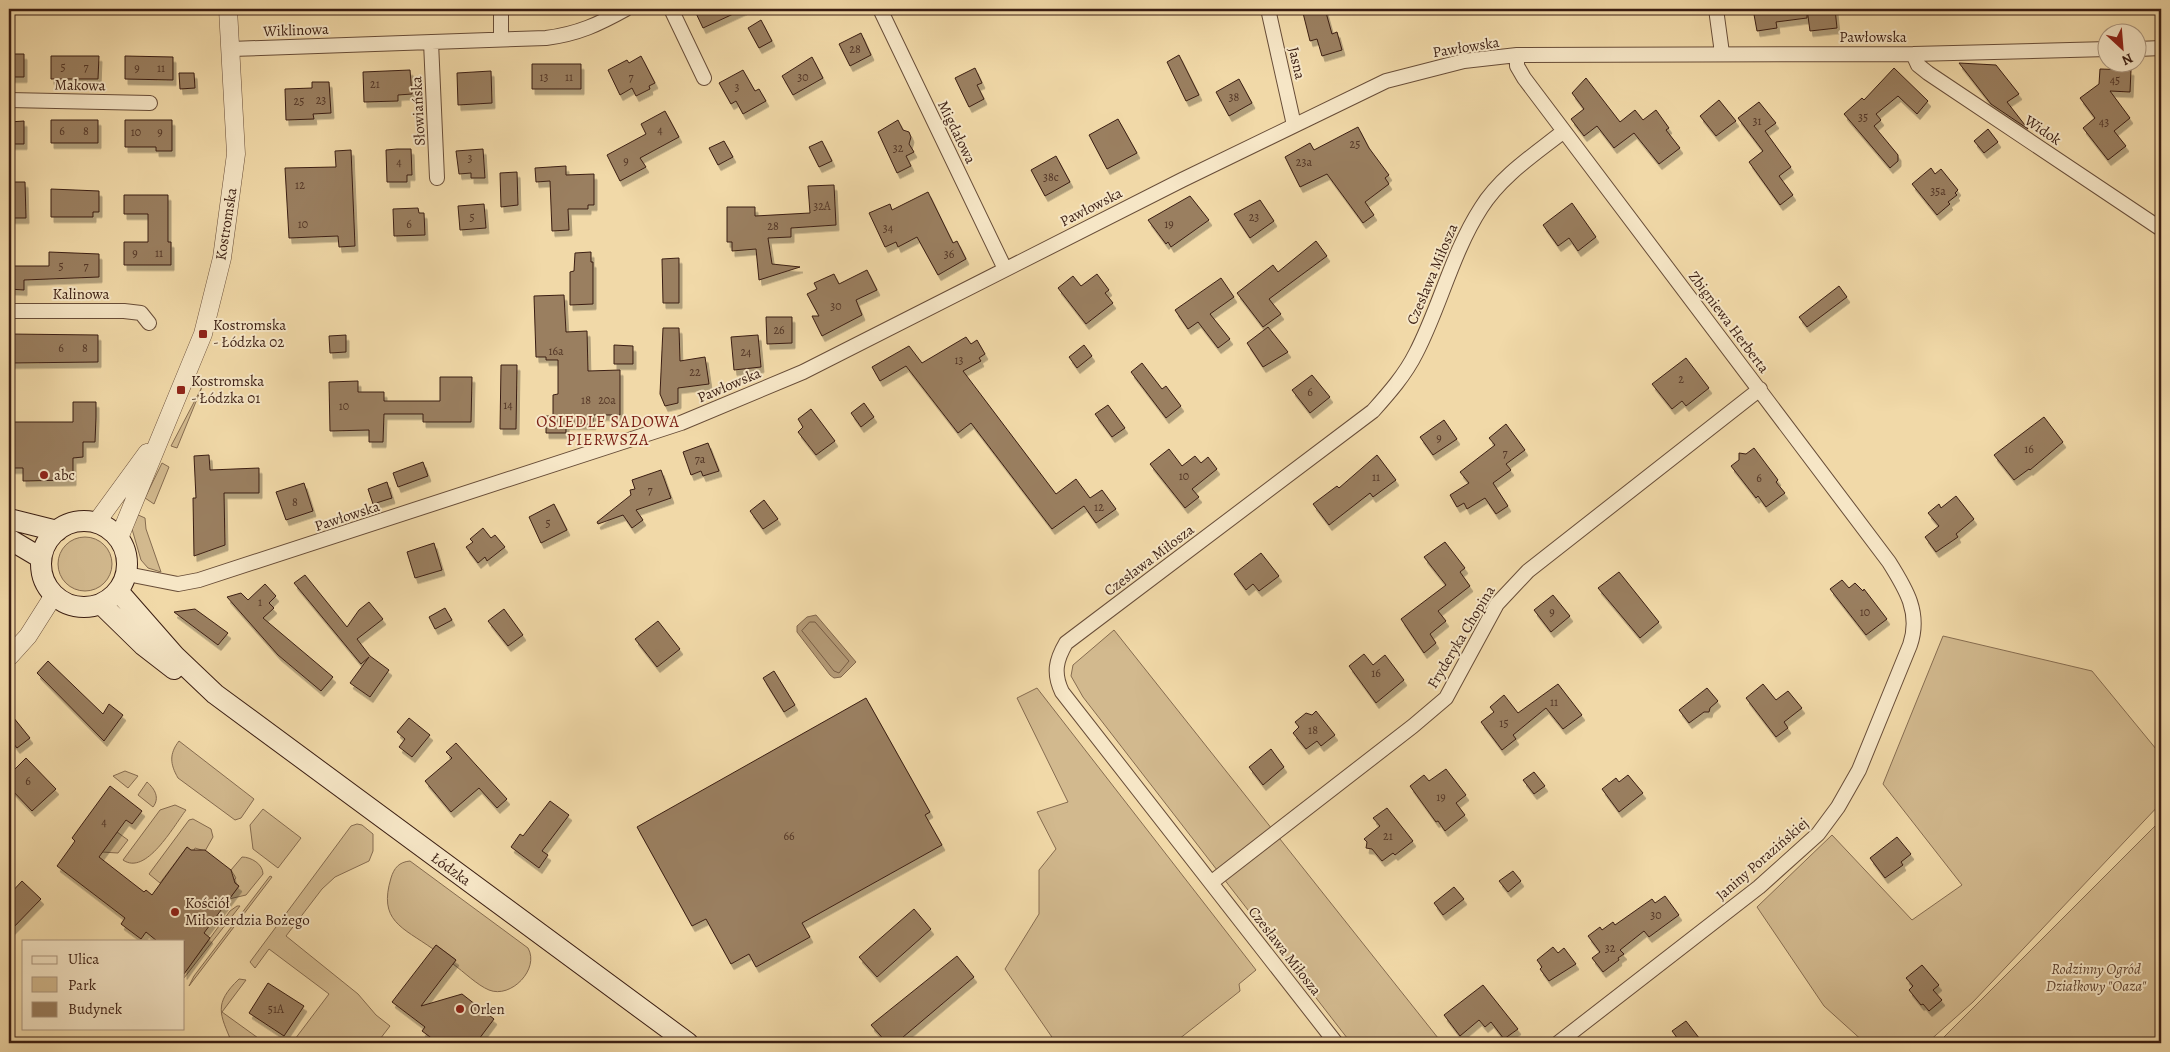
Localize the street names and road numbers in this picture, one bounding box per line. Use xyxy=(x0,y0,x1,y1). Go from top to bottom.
street label: Wiklinowa xyxy=(262,19,329,41)
street label: Pawłowska xyxy=(1839,27,1907,47)
street label: Pawłowska xyxy=(1431,32,1501,62)
street label: Jasna xyxy=(1284,45,1310,81)
street label: Makowa xyxy=(54,75,106,95)
street label: Słowiańska xyxy=(406,76,430,146)
street label: Migdałowa xyxy=(933,97,981,167)
street label: Widok xyxy=(2020,110,2066,150)
street label: Pawłowska xyxy=(1056,183,1126,231)
street label: Kostromska xyxy=(210,186,242,262)
street label: Czesława Miłosza xyxy=(1402,220,1462,328)
street label: Zbigniewa Herberta xyxy=(1684,267,1774,377)
street label: Kalinowa xyxy=(53,284,109,304)
street label: Pawłowska xyxy=(694,363,764,407)
street label: Pawłowska xyxy=(312,496,382,536)
street label: Czesława Miłosza xyxy=(1100,520,1198,600)
street label: Fryderyka Chopina xyxy=(1422,582,1500,692)
street label: Janiny Porazińskiej xyxy=(1711,813,1813,905)
street label: Łódzka xyxy=(427,848,475,890)
street label: Czesława Miłosza xyxy=(1244,902,1326,1000)

